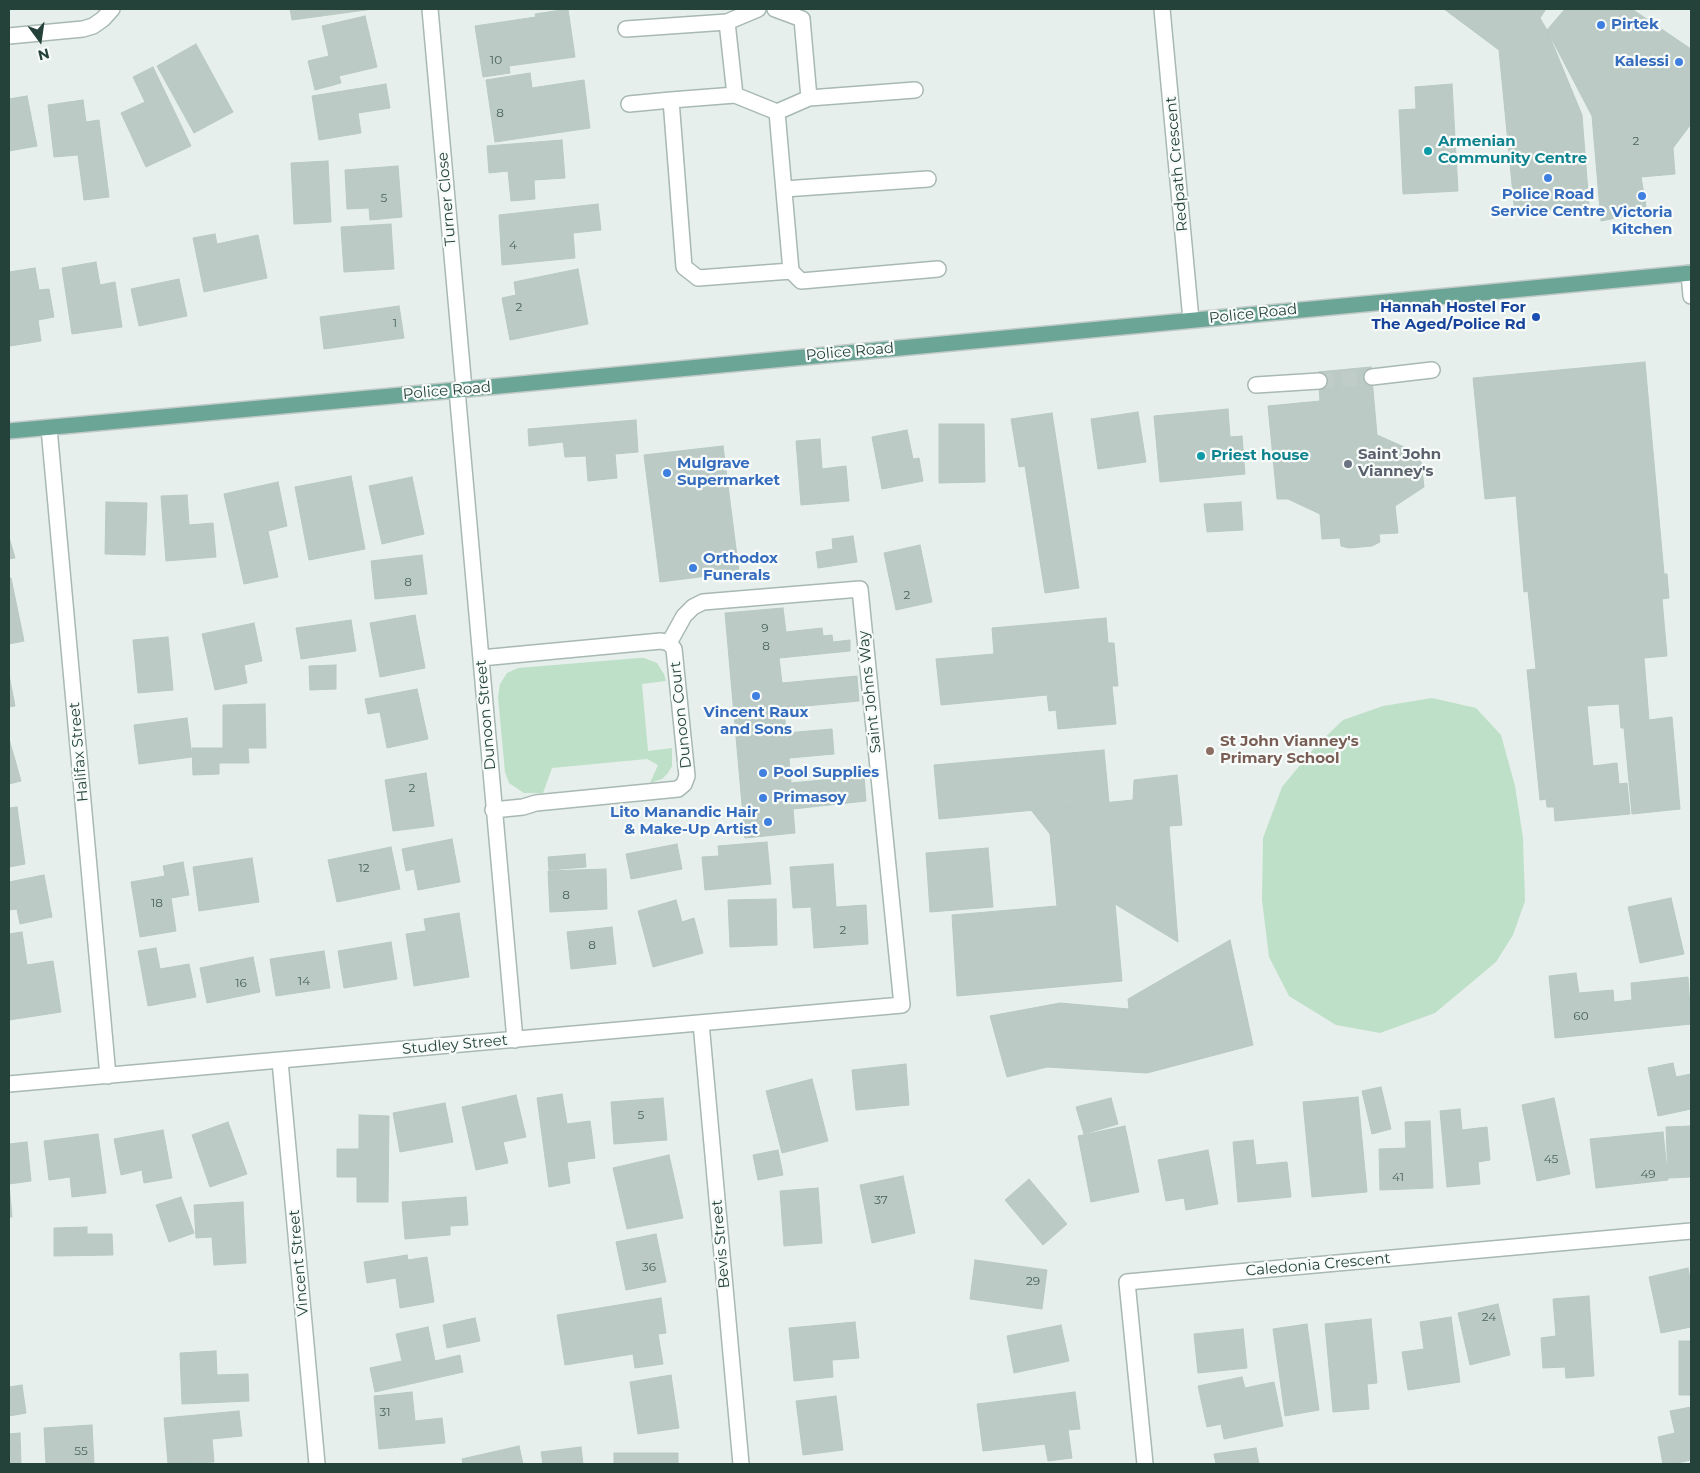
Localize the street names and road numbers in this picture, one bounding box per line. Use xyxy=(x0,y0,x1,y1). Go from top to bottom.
street label: Redpath Crescent xyxy=(1162,96,1192,232)
street label: Turner Close xyxy=(434,151,460,247)
street label: Police Road xyxy=(1208,300,1298,328)
street label: Police Road xyxy=(805,339,895,365)
street label: Police Road xyxy=(402,378,492,404)
street label: Saint Johns Way xyxy=(855,630,885,754)
street label: Dunoon Street xyxy=(472,659,500,771)
street label: Dunoon Court xyxy=(666,661,696,769)
street label: Halifax Street xyxy=(66,701,92,803)
street label: Studley Street xyxy=(401,1031,509,1059)
street label: Bevis Street xyxy=(708,1199,734,1289)
street label: Vincent Street xyxy=(285,1209,313,1317)
street label: Caledonia Crescent xyxy=(1245,1250,1391,1280)

